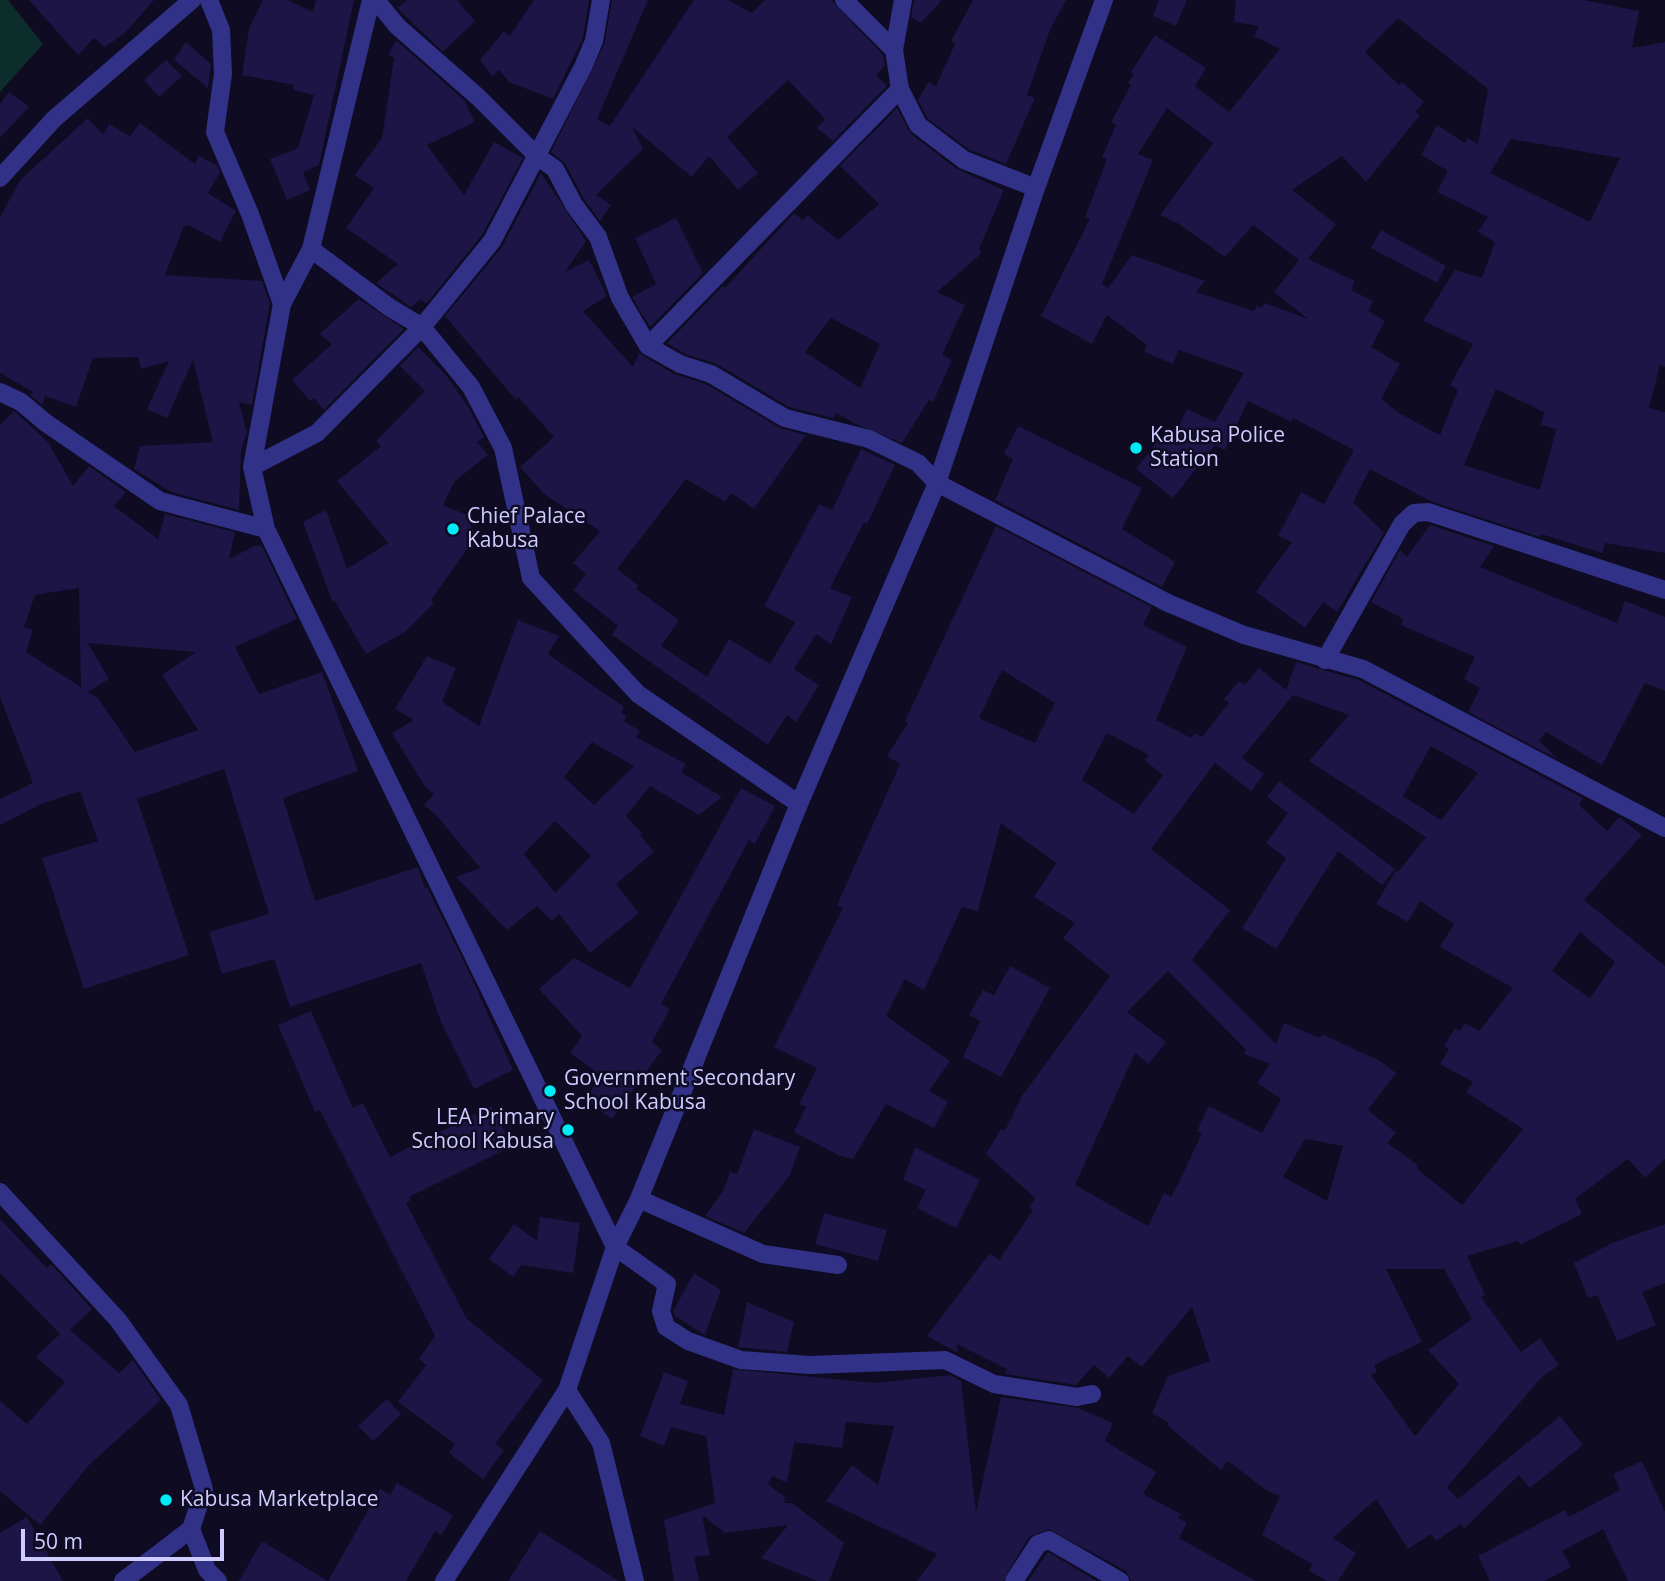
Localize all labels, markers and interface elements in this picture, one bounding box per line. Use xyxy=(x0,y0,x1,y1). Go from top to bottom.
place label: Kabusa Police Station xyxy=(1150,423,1285,473)
marker: Kabusa Police Station xyxy=(1128,440,1144,456)
place label: Chief Palace Kabusa xyxy=(467,504,586,554)
marker: Chief Palace Kabusa xyxy=(445,521,461,537)
place label: Government Secondary School Kabusa xyxy=(564,1066,795,1116)
marker: Government Secondary School Kabusa xyxy=(542,1083,558,1099)
place label: LEA Primary School Kabusa xyxy=(412,1105,554,1155)
marker: LEA Primary School Kabusa xyxy=(560,1122,576,1138)
place label: Kabusa Marketplace xyxy=(180,1487,379,1513)
marker: Kabusa Marketplace xyxy=(158,1492,174,1508)
scale bar xyxy=(24,1514,228,1558)
text: 50 m xyxy=(34,1527,83,1555)

